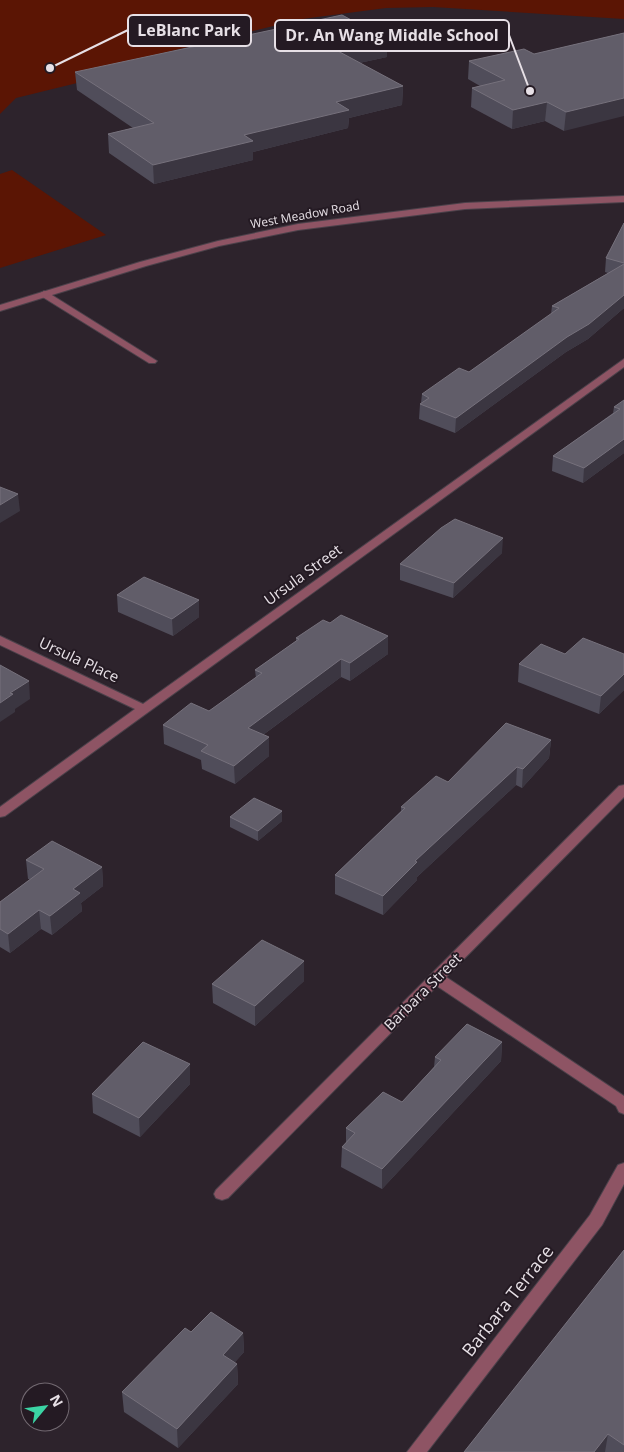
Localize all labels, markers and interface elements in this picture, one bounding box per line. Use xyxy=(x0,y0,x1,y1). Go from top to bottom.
callout: LeBlanc Park xyxy=(128,15,251,46)
text: LeBlanc Park xyxy=(137,19,241,41)
callout: Dr. An Wang Middle School xyxy=(275,20,509,51)
text: Dr. An Wang Middle School xyxy=(285,24,499,46)
street label: West Meadow Road xyxy=(249,197,361,232)
street label: Ursula Street xyxy=(260,539,345,609)
street label: Ursula Place xyxy=(36,632,123,686)
street label: Barbara Street xyxy=(379,948,465,1034)
street label: Barbara Terrace xyxy=(456,1240,558,1361)
north arrow xyxy=(20,1382,70,1432)
text: N xyxy=(46,1391,68,1410)

